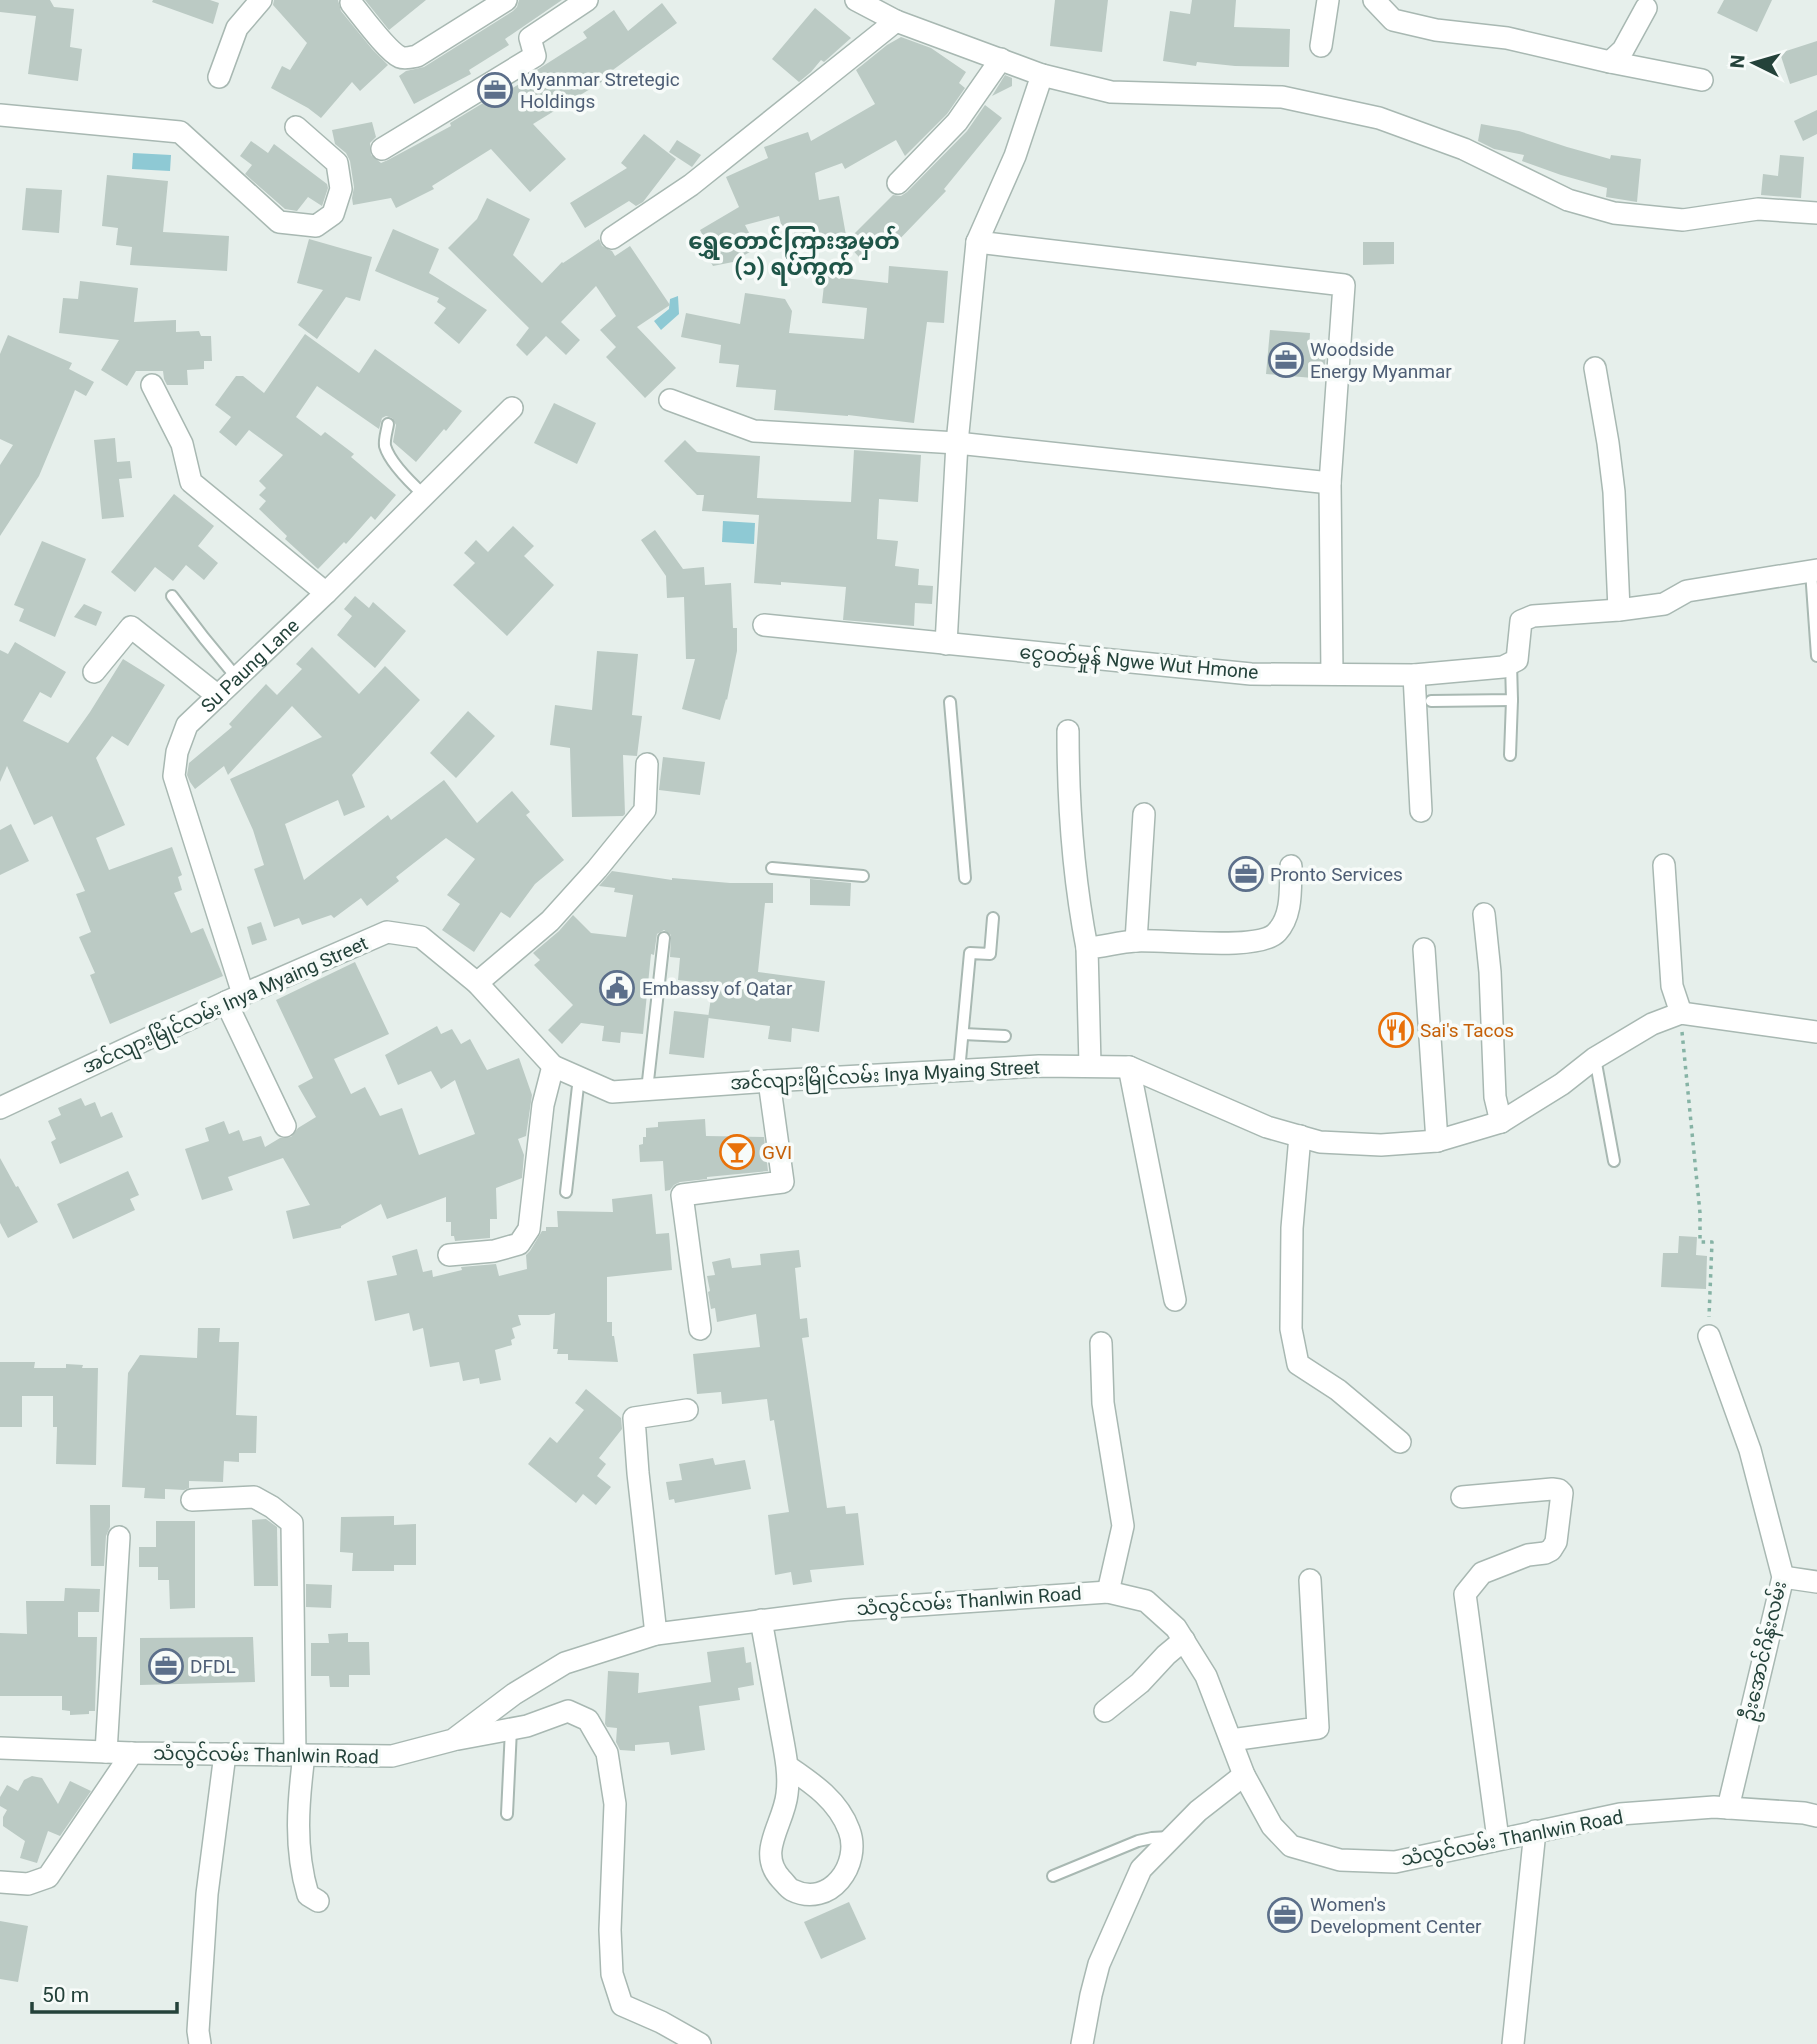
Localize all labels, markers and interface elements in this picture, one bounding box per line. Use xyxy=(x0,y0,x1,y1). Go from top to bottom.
north arrow xyxy=(1719,28,1789,98)
text: N xyxy=(1726,54,1750,69)
place label: Myanmar Stretegic Holdings xyxy=(520,68,680,113)
office icon: Myanmar Stretegic Holdings xyxy=(476,71,514,109)
district label: ရွှေတောင်ကြားအမှတ် (၁) ရပ်ကွက် xyxy=(688,225,900,286)
place label: Woodside Energy Myanmar xyxy=(1310,338,1452,383)
office icon: Woodside Energy Myanmar xyxy=(1267,341,1305,379)
street label: Su Paung Lane xyxy=(196,614,303,717)
street label: ငွေဝတ်မှုန် Ngwe Wut Hmone xyxy=(1018,637,1260,688)
office icon: Pronto Services xyxy=(1227,855,1265,893)
place label: Pronto Services xyxy=(1270,863,1403,886)
street label: အင်လျားမြိုင်လမ်း Inya Myaing Street xyxy=(77,929,373,1082)
public building icon: Embassy of Qatar xyxy=(598,969,636,1007)
place label: Embassy of Qatar xyxy=(642,977,793,1000)
restaurant icon: Sai's Tacos xyxy=(1377,1011,1415,1049)
place label: Sai's Tacos xyxy=(1420,1019,1514,1042)
street label: အင်လျားမြိုင်လမ်း Inya Myaing Street xyxy=(729,1052,1041,1099)
bar icon: GVI xyxy=(718,1133,756,1171)
place label: GVI xyxy=(762,1141,792,1164)
street label: ဦးအောင်ဂိန်းလမ်း xyxy=(1734,1578,1795,1724)
street label: သံလွင်လမ်း Thanlwin Road xyxy=(855,1579,1083,1624)
office icon: DFDL xyxy=(147,1647,185,1685)
place label: DFDL xyxy=(190,1655,236,1678)
street label: သံလွင်လမ်း Thanlwin Road xyxy=(153,1739,379,1772)
street label: သံလွင်လမ်း Thanlwin Road xyxy=(1398,1802,1626,1875)
place label: Women's Development Center xyxy=(1310,1893,1482,1938)
office icon: Women's Development Center xyxy=(1266,1896,1304,1934)
scale bar xyxy=(32,1970,177,2014)
text: 50 m xyxy=(42,1983,89,2007)

